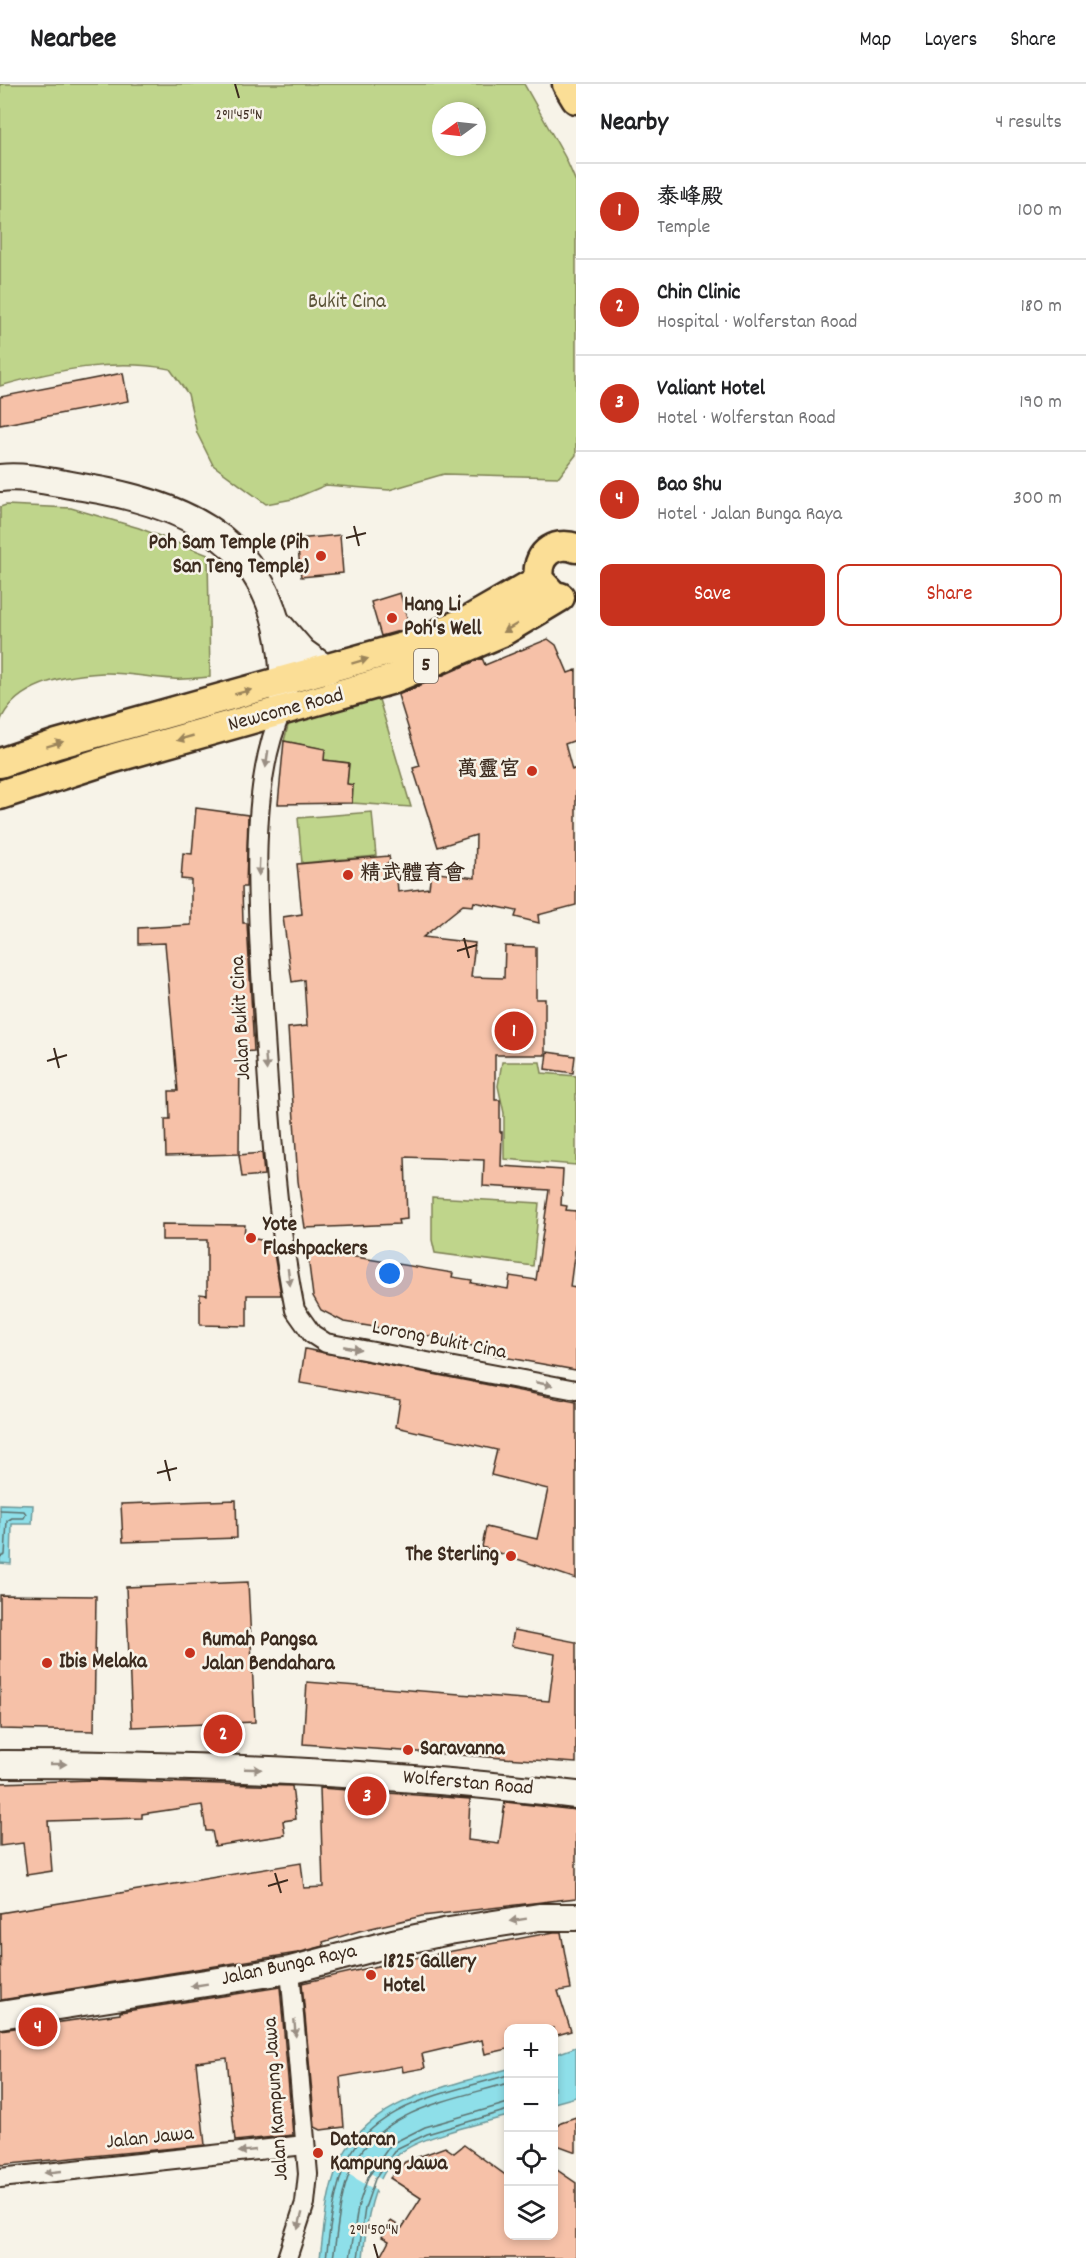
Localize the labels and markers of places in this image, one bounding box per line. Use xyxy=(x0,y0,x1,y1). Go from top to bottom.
place label: Poh Sam Temple (Pih San Teng Temple) xyxy=(148,529,309,583)
marker: Poh Sam Temple (Pih San Teng Temple) xyxy=(314,549,328,563)
place label: Hang Li Poh's Well xyxy=(404,591,483,645)
marker: Hang Li Poh's Well xyxy=(385,611,399,625)
place label: 萬靈宮 xyxy=(457,756,520,786)
marker: 萬靈宮 xyxy=(525,764,539,778)
place label: 精武體育會 xyxy=(360,860,465,890)
marker: 精武體育會 xyxy=(341,868,355,882)
pin: 1 xyxy=(494,1008,534,1054)
place label: Yote Flashpackers xyxy=(262,1211,368,1265)
marker: Yote Flashpackers xyxy=(244,1231,258,1245)
place label: The Sterling xyxy=(405,1541,499,1571)
marker: The Sterling xyxy=(504,1549,518,1563)
place label: Rumah Pangsa Jalan Bendahara xyxy=(202,1626,336,1680)
marker: Rumah Pangsa Jalan Bendahara xyxy=(183,1646,197,1660)
place label: Ibis Melaka xyxy=(59,1648,148,1678)
marker: Ibis Melaka xyxy=(40,1656,54,1670)
pin: 2 xyxy=(204,1712,242,1756)
place label: Saravanna xyxy=(420,1735,506,1765)
marker: Saravanna xyxy=(401,1743,415,1757)
pin: 3 xyxy=(348,1774,386,1818)
place label: 1825 Gallery Hotel xyxy=(383,1948,477,2002)
marker: 1825 Gallery Hotel xyxy=(364,1968,378,1982)
pin: 4 xyxy=(18,2004,57,2050)
place label: Dataran Kampung Jawa xyxy=(330,2126,448,2180)
marker: Dataran Kampung Jawa xyxy=(311,2146,325,2160)

